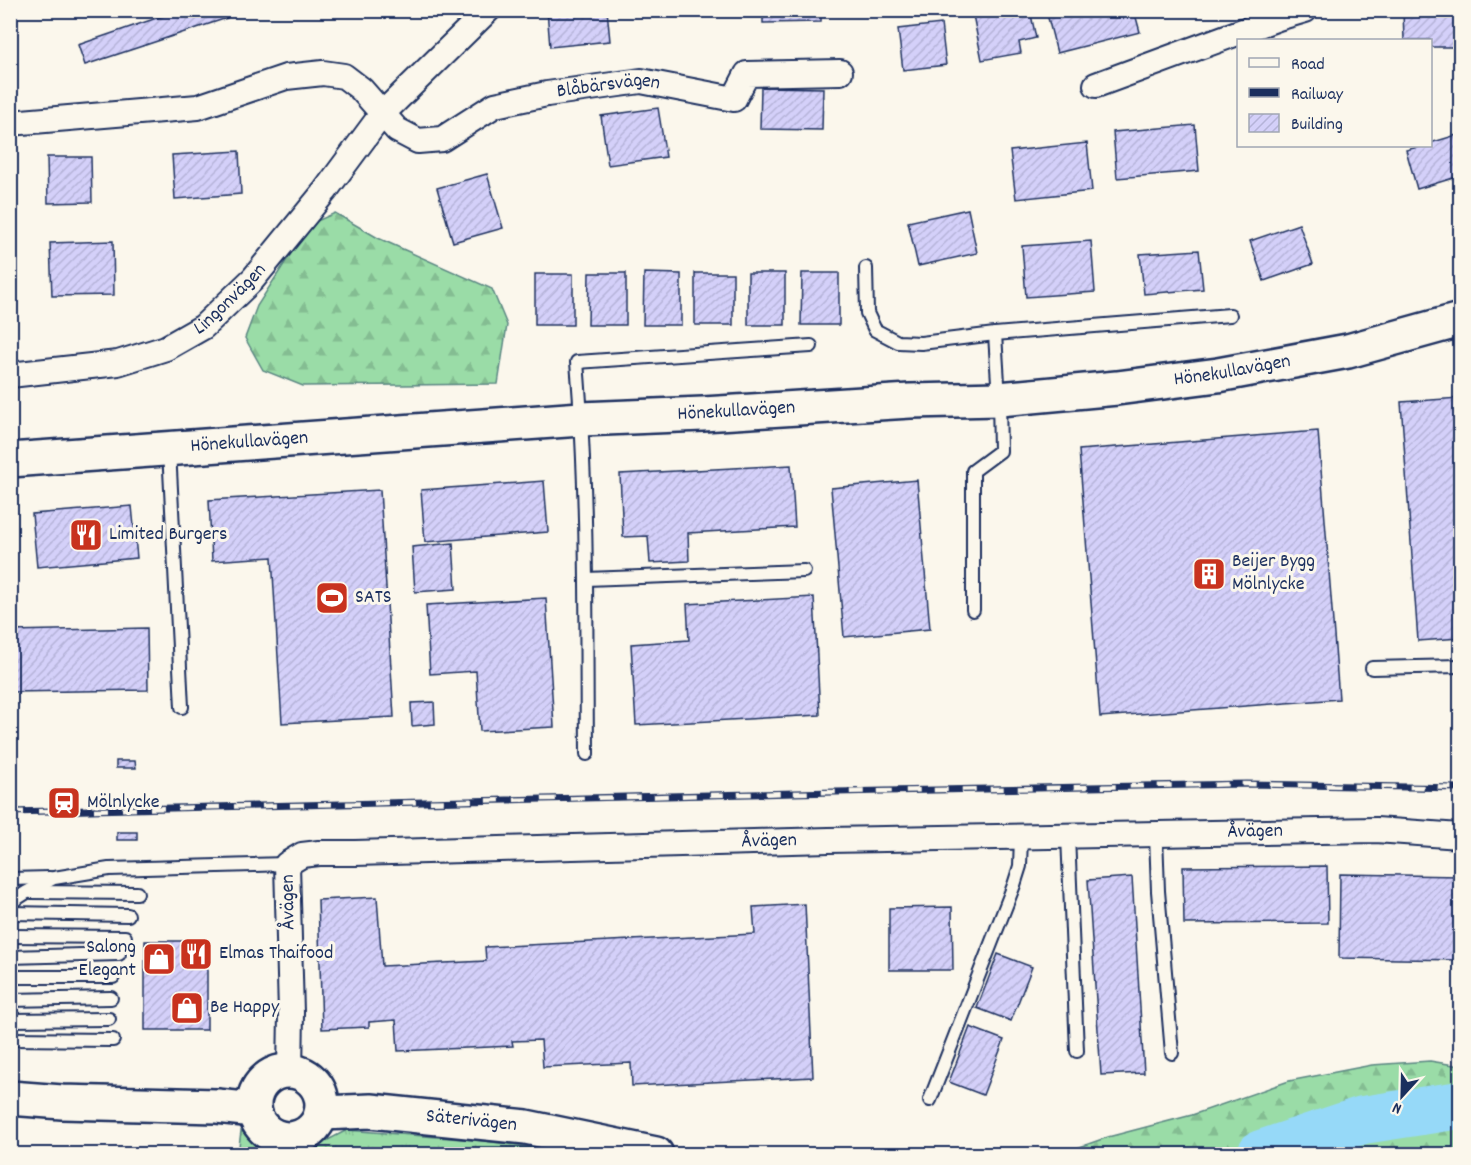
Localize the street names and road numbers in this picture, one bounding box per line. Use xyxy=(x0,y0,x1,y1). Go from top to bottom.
street label: Blåbärsvägen xyxy=(555,67,662,106)
street label: Lingonvägen xyxy=(189,258,274,343)
street label: Hönekullavägen xyxy=(1172,348,1293,395)
street label: Hönekullavägen xyxy=(677,394,796,429)
street label: Hönekullavägen xyxy=(189,425,309,461)
street label: Åvägen xyxy=(1227,818,1283,847)
street label: Åvägen xyxy=(741,827,797,856)
street label: Åvägen xyxy=(275,874,303,930)
street label: Säterivägen xyxy=(425,1103,518,1140)

